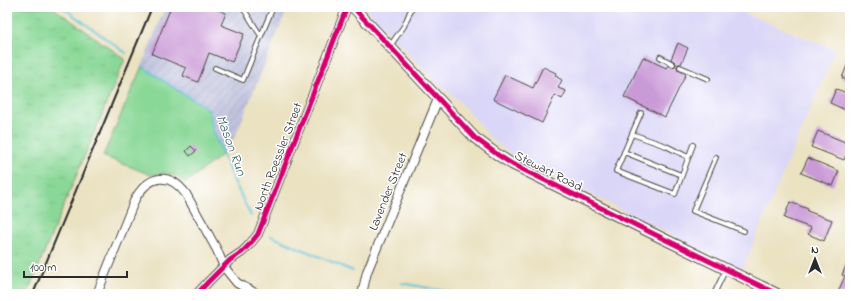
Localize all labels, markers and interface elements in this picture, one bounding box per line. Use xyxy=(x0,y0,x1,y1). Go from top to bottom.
street label: North Roessler Street xyxy=(249,99,308,213)
water label: Mason Run xyxy=(210,112,252,180)
street label: Stewart Road xyxy=(511,146,586,197)
street label: Lavender Street xyxy=(364,149,413,233)
north arrow xyxy=(795,239,835,279)
text: N xyxy=(811,242,819,258)
scale bar xyxy=(24,253,127,279)
text: 100 m xyxy=(30,259,57,277)

